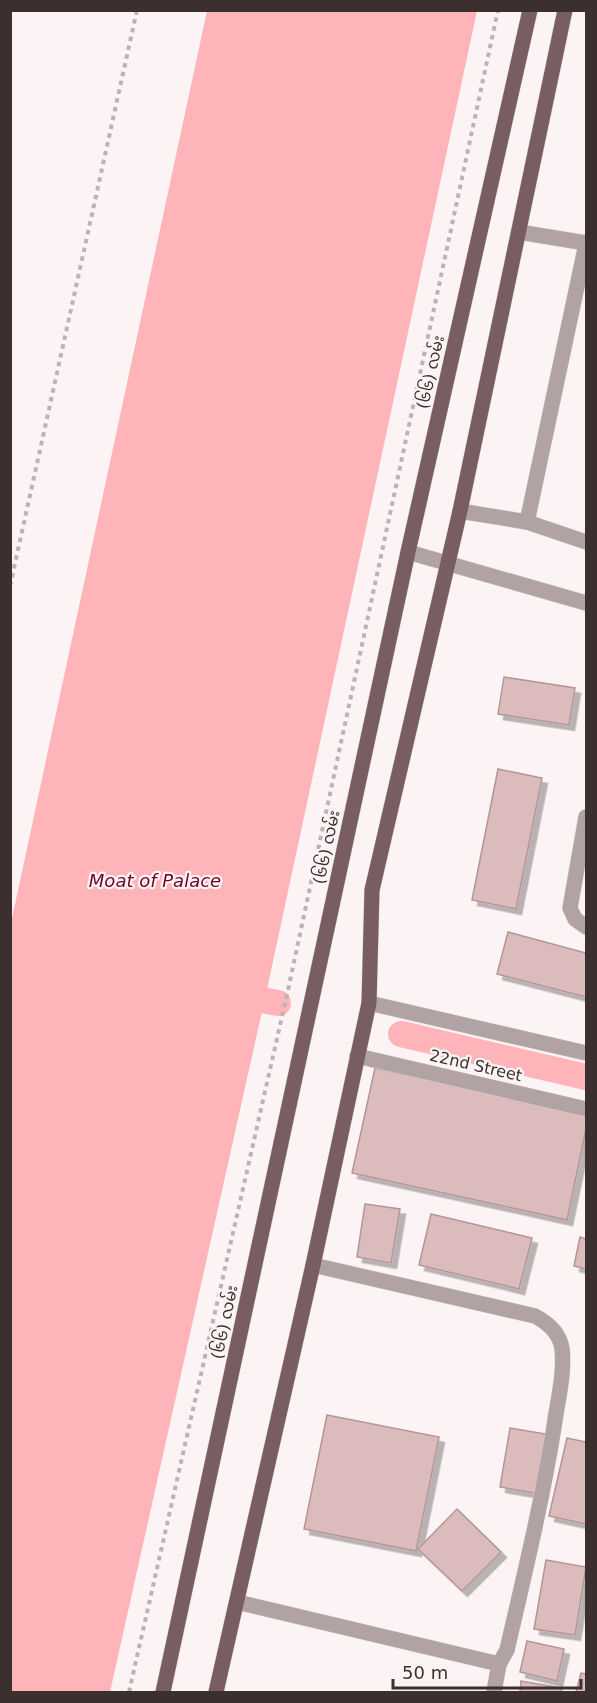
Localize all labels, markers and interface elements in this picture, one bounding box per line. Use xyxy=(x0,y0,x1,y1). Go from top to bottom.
street label: (၆၆) လမ်း xyxy=(411,333,448,411)
street label: (၆၆) လမ်း xyxy=(307,808,344,886)
water label: Moat of Palace xyxy=(89,870,221,891)
street label: 22nd Street xyxy=(428,1046,524,1085)
street label: (၆၆) လမ်း xyxy=(205,1283,242,1361)
scale bar xyxy=(393,1652,580,1690)
text: 50 m xyxy=(402,1662,448,1683)

